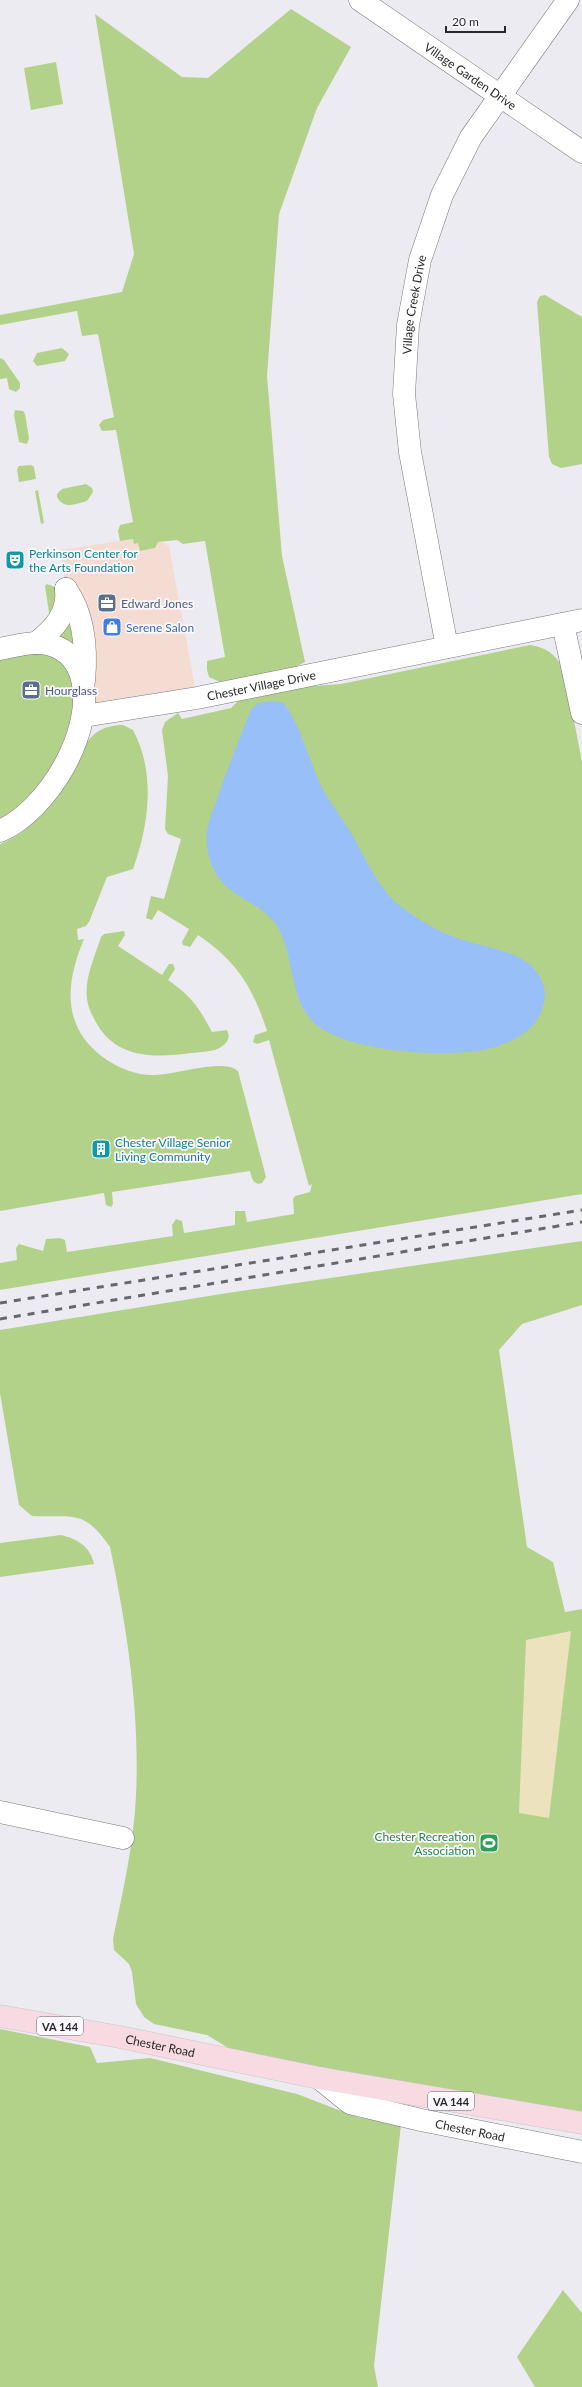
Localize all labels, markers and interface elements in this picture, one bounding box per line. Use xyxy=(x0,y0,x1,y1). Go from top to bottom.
scale bar xyxy=(446,8,505,34)
text: 20 m xyxy=(452,14,479,29)
street label: Village Garden Drive xyxy=(422,39,520,113)
street label: Village Creek Drive xyxy=(399,252,429,355)
place label: Perkinson Center for the Arts Foundation xyxy=(29,546,138,575)
theatre icon: Perkinson Center for the Arts Foundation xyxy=(4,549,26,571)
office icon: Edward Jones xyxy=(96,592,118,614)
place label: Edward Jones xyxy=(121,596,193,611)
shop icon: Serene Salon xyxy=(101,616,123,638)
place label: Serene Salon xyxy=(126,620,194,635)
street label: Chester Village Drive xyxy=(206,667,317,703)
office icon: Hourglass xyxy=(20,679,42,701)
place label: Hourglass xyxy=(45,683,97,698)
place label: Chester Village Senior Living Community xyxy=(115,1135,231,1164)
building icon: Chester Village Senior Living Community xyxy=(90,1138,112,1160)
place label: Chester Recreation Association xyxy=(375,1829,475,1858)
sports icon: Chester Recreation Association xyxy=(478,1832,500,1854)
road number: VA 144 xyxy=(37,2017,83,2035)
street label: Chester Road xyxy=(124,2031,196,2060)
road number: VA 144 xyxy=(428,2092,474,2110)
street label: Chester Road xyxy=(434,2116,506,2144)

